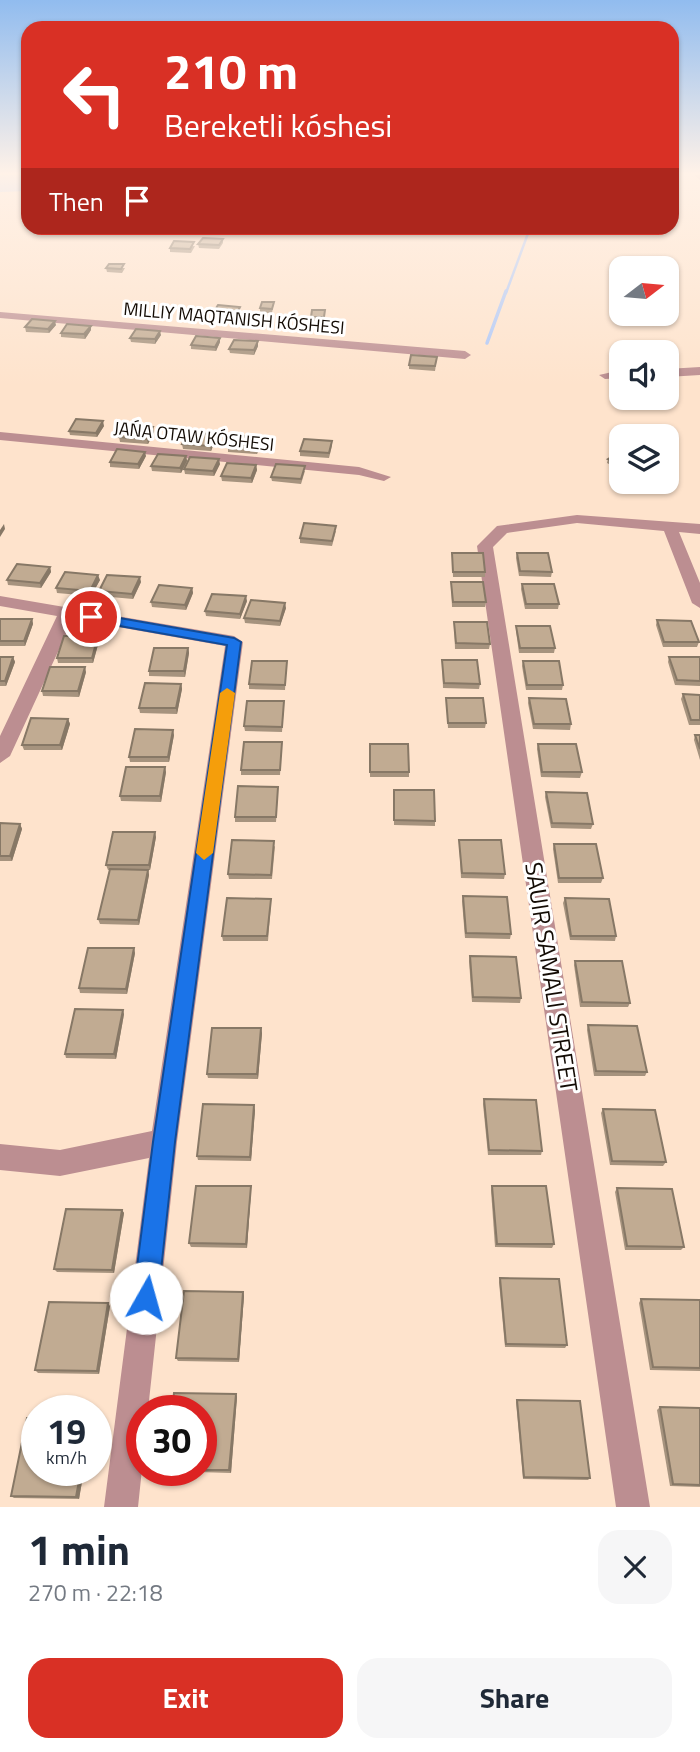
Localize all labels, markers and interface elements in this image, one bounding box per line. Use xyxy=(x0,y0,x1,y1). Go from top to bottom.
text: 210 m xyxy=(164,33,298,108)
icon: left xyxy=(49,49,140,140)
text: Bereketli kóshesi xyxy=(164,101,392,149)
text: Then xyxy=(49,182,104,221)
icon: arrive xyxy=(118,182,156,220)
north arrow xyxy=(609,256,679,326)
map controls xyxy=(609,256,679,494)
street label: MILLIY MAQTANISH KÓSHESI xyxy=(122,295,346,341)
button: sound xyxy=(609,340,679,410)
street label: JAŃA OTAW KÓSHESI xyxy=(113,414,275,458)
button: layers xyxy=(609,424,679,494)
pin xyxy=(61,587,121,647)
icon: arrive xyxy=(72,598,110,636)
street label: SAUIR SAMALI STREET xyxy=(516,860,588,1095)
position arrow xyxy=(109,1261,183,1335)
speed limit sign: 30 xyxy=(126,1395,217,1486)
text: 19 xyxy=(47,1404,86,1458)
text: km/h xyxy=(46,1444,87,1471)
text: 1 min xyxy=(28,1517,130,1581)
button: close xyxy=(598,1530,672,1604)
text: 270 m · 22:18 xyxy=(28,1575,163,1610)
button: Exit xyxy=(28,1658,343,1738)
button: Share xyxy=(357,1658,672,1738)

